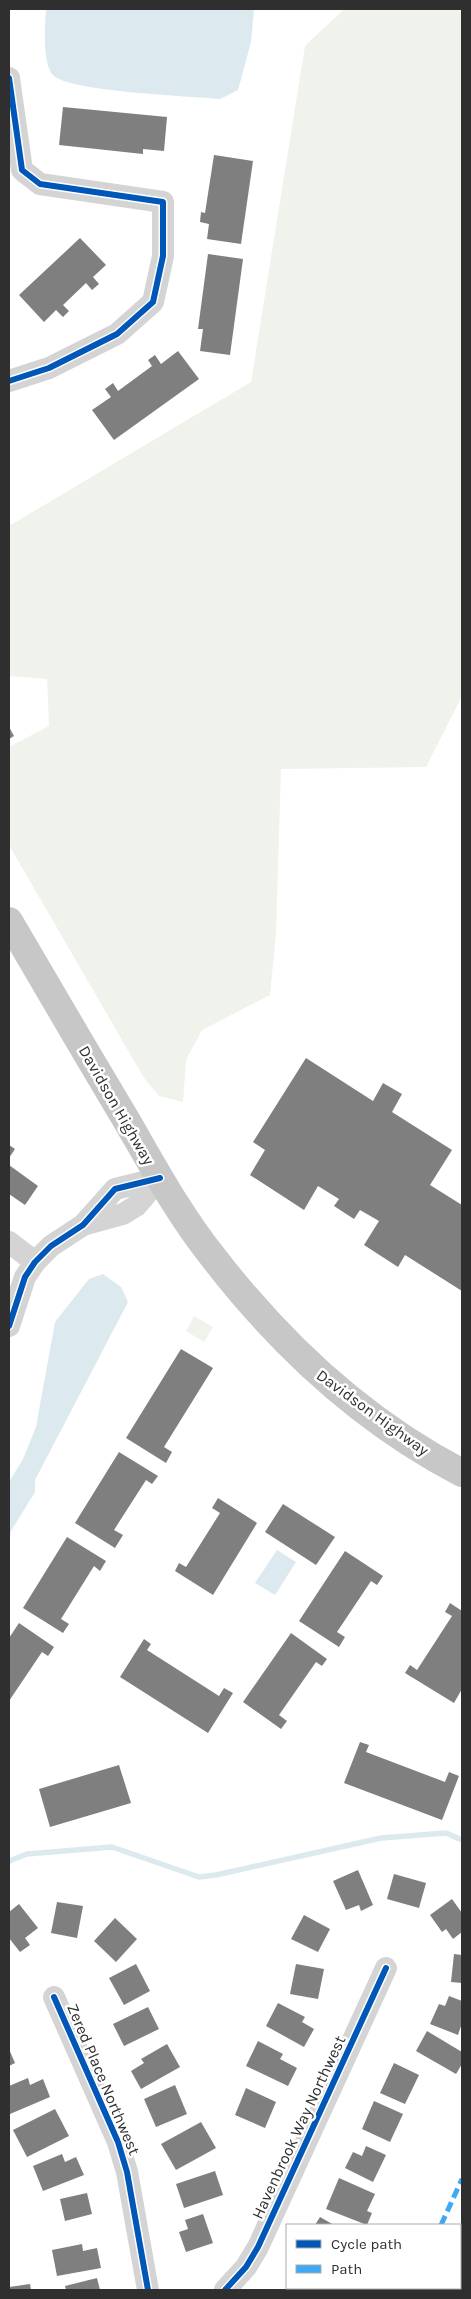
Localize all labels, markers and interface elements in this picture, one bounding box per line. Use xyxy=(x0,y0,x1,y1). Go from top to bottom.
street label: Davidson Highway xyxy=(75,1042,159,1169)
street label: Davidson Highway xyxy=(313,1365,433,1460)
street label: Zered Place Northwest xyxy=(63,2001,144,2158)
street label: Havenbrook Way Northwest xyxy=(248,2032,349,2222)
legend xyxy=(286,2224,461,2289)
text: Cycle path xyxy=(331,2235,402,2253)
text: Path xyxy=(331,2260,362,2278)

